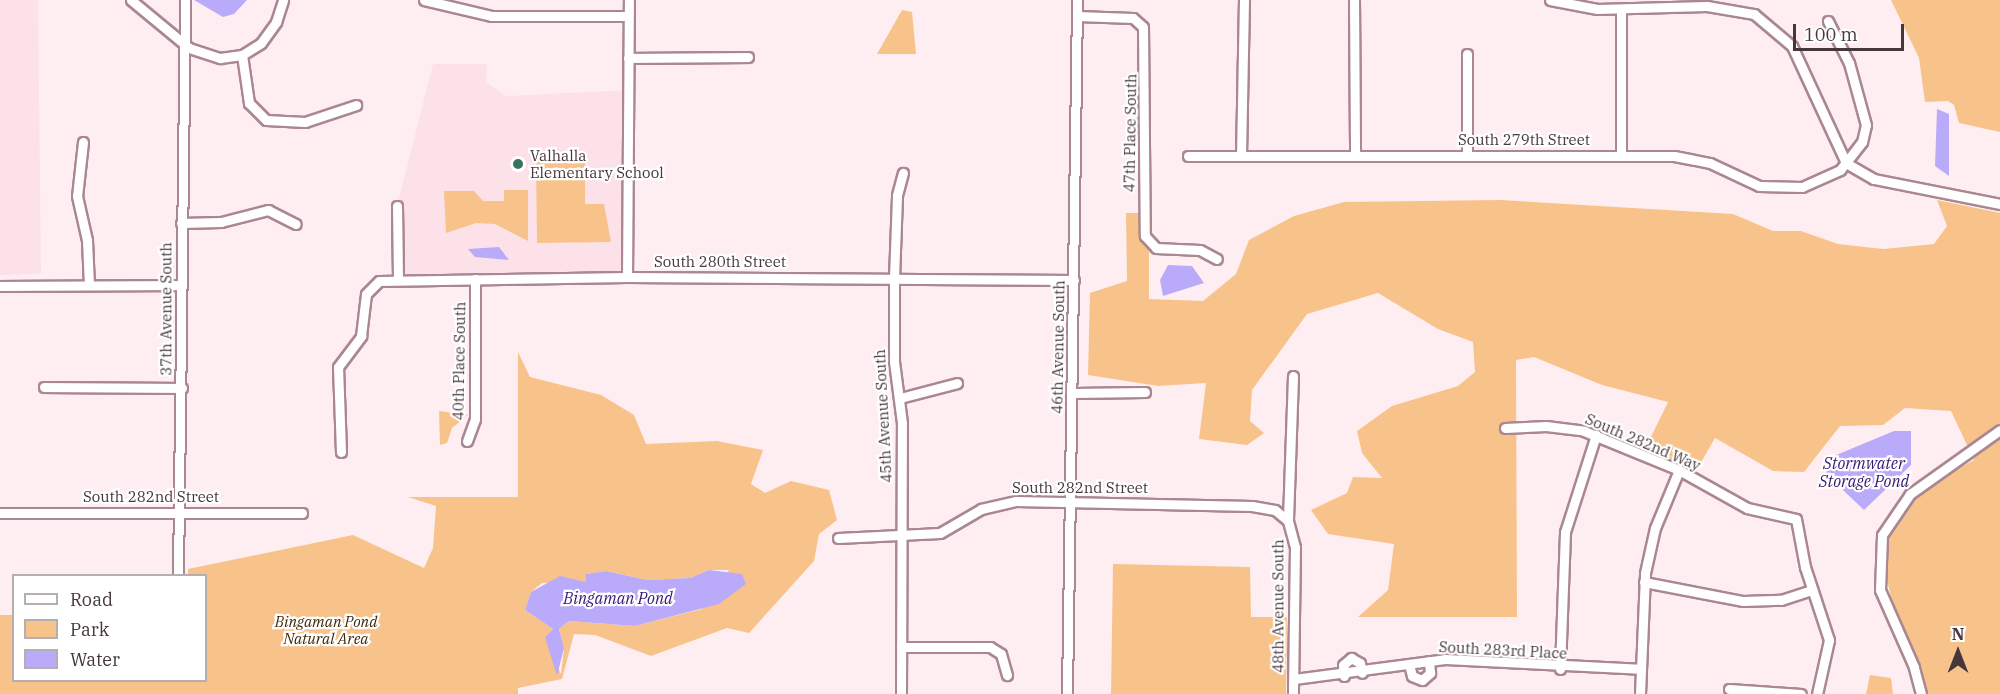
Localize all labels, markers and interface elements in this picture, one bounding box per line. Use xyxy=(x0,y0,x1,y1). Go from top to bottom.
scale bar xyxy=(1796,12,1907,50)
text: 100 m xyxy=(1804,23,1858,46)
street label: 47th Place South xyxy=(1120,74,1140,192)
street label: South 279th Street xyxy=(1458,131,1590,149)
place label: Valhalla Elementary School xyxy=(530,146,664,181)
marker: Valhalla Elementary School xyxy=(511,157,525,171)
street label: 37th Avenue South xyxy=(157,242,175,376)
street label: South 280th Street xyxy=(654,253,786,271)
street label: 46th Avenue South xyxy=(1048,280,1068,414)
street label: 40th Place South xyxy=(449,302,469,420)
street label: 45th Avenue South xyxy=(871,349,895,483)
street label: South 282nd Way xyxy=(1583,410,1703,474)
water label: Stormwater Storage Pond xyxy=(1819,453,1909,491)
street label: South 282nd Street xyxy=(1012,479,1148,497)
street label: South 282nd Street xyxy=(83,488,219,506)
street label: 48th Avenue South xyxy=(1269,539,1287,673)
legend xyxy=(12,574,207,682)
text: Road xyxy=(70,588,113,611)
water label: Bingaman Pond xyxy=(563,588,673,608)
park label: Bingaman Pond Natural Area xyxy=(275,612,377,647)
text: Park xyxy=(70,618,109,641)
north arrow xyxy=(1928,622,1988,682)
text: N xyxy=(1952,624,1964,644)
street label: South 283rd Place xyxy=(1438,638,1568,662)
text: Water xyxy=(70,648,120,671)

